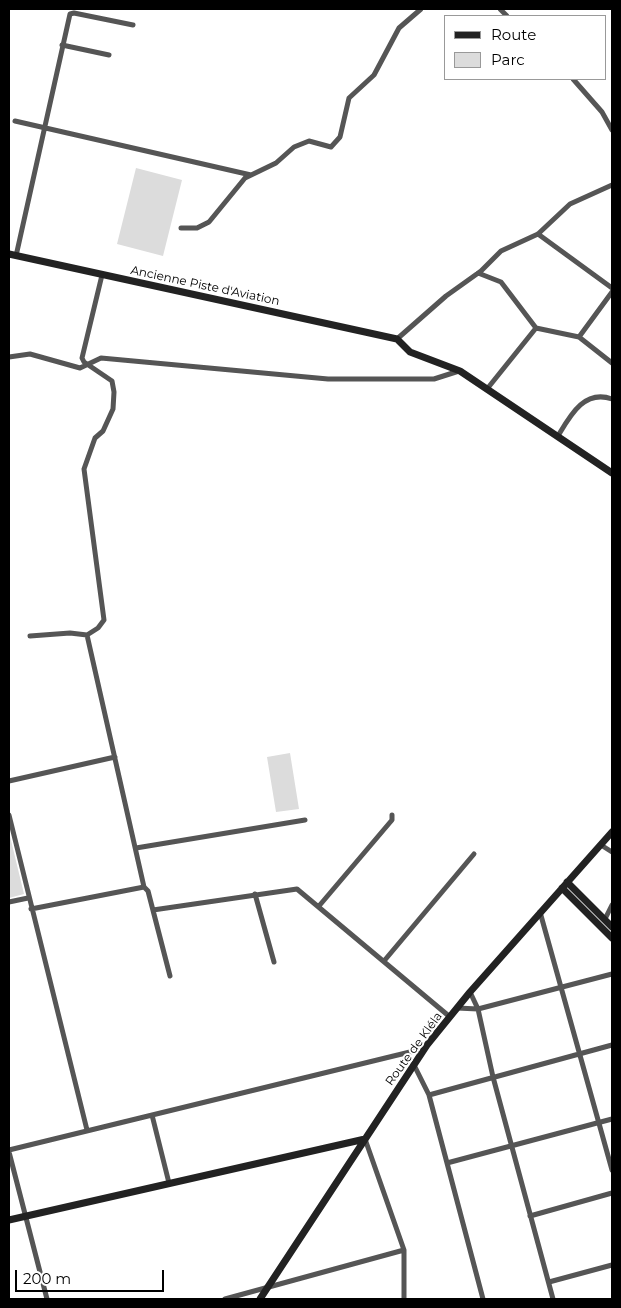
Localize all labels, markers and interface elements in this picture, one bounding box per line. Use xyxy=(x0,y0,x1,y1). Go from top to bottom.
legend xyxy=(444,15,606,80)
text: Route xyxy=(491,25,536,44)
text: Parc xyxy=(491,50,525,69)
street label: Ancienne Piste d'Aviation xyxy=(129,263,281,309)
street label: Route de Kléla xyxy=(383,1010,445,1088)
scale bar xyxy=(18,1260,166,1292)
text: 200 m xyxy=(23,1269,71,1288)

